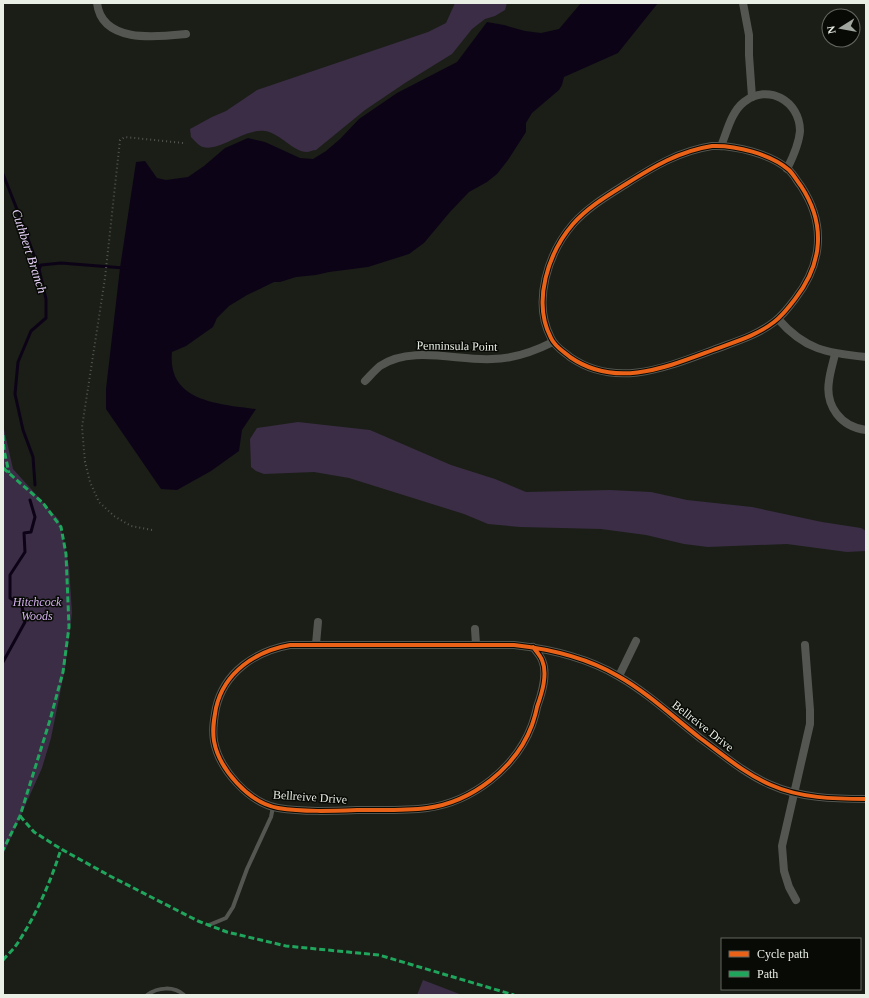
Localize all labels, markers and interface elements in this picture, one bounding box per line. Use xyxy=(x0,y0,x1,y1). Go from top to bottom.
north arrow xyxy=(821,8,861,48)
text: N xyxy=(825,25,838,35)
water label: Cuthbert Branch xyxy=(9,207,50,295)
street label: Penninsula Point xyxy=(416,338,498,354)
park label: Hitchcock Woods xyxy=(12,595,62,623)
street label: Bellreive Drive xyxy=(669,698,737,754)
street label: Bellreive Drive xyxy=(272,787,348,807)
legend xyxy=(721,938,861,990)
text: Cycle path xyxy=(757,947,809,961)
text: Path xyxy=(757,967,778,981)

